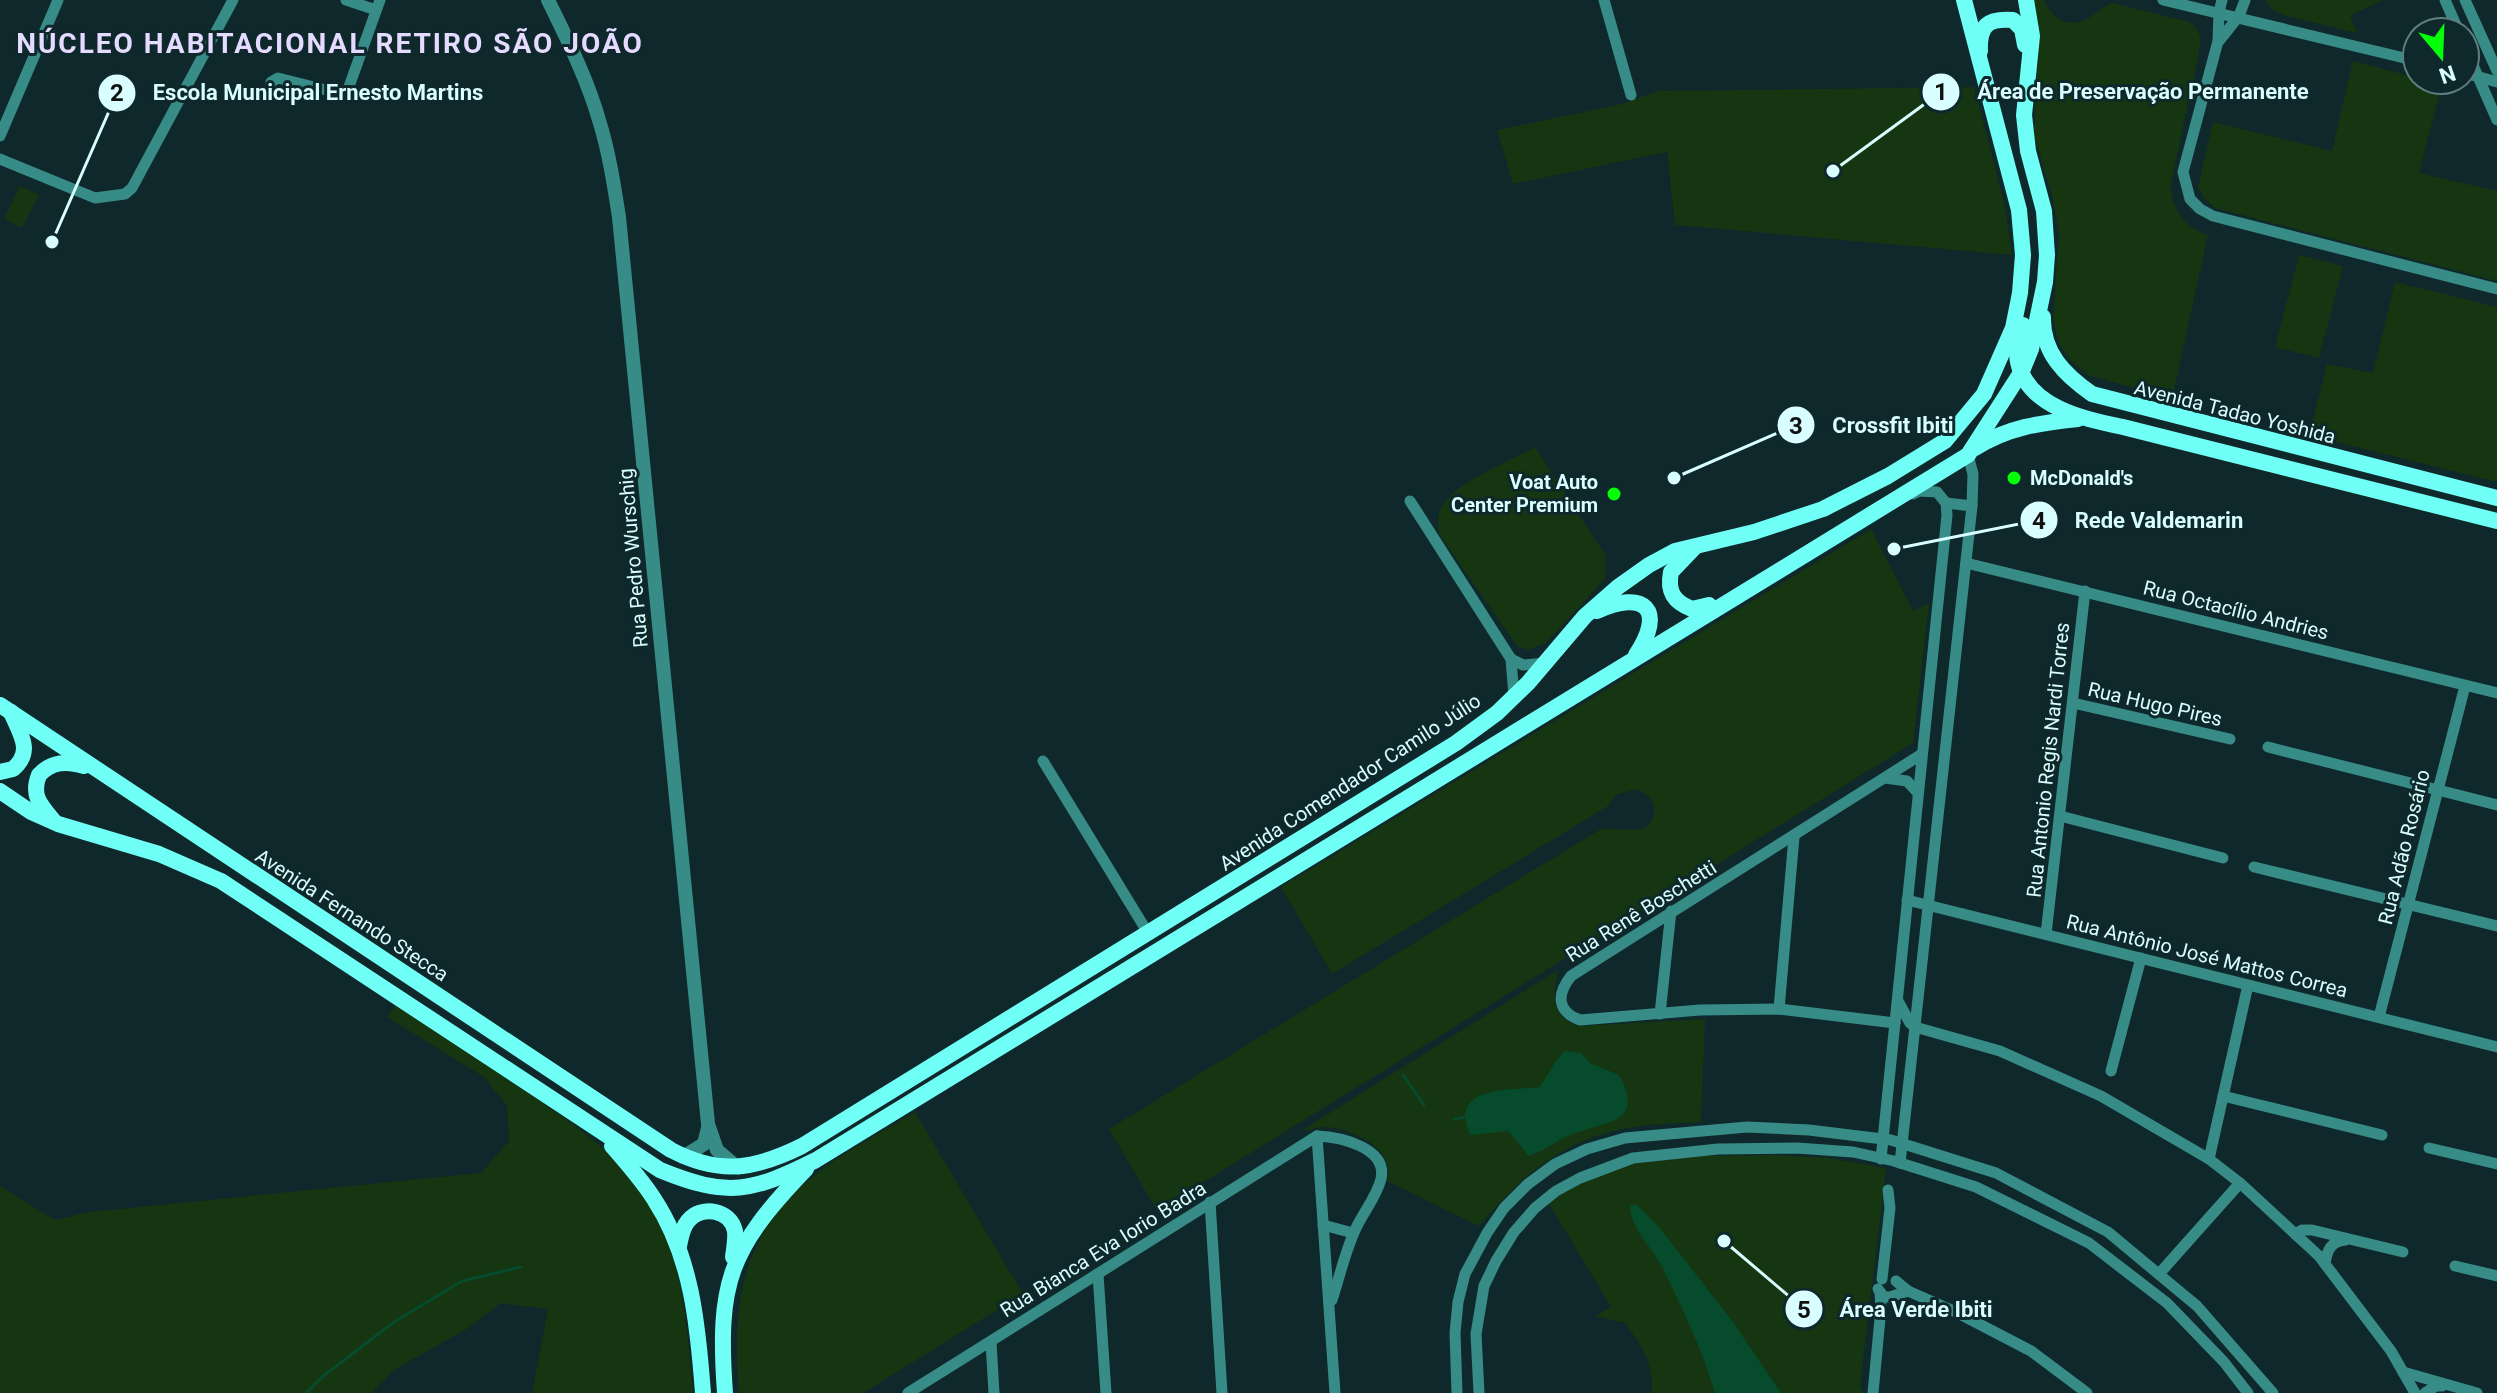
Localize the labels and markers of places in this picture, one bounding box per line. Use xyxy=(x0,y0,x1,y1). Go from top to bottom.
callout: Área de Preservação Permanente xyxy=(1921,69,2325,115)
callout: Escola Municipal Ernesto Martins xyxy=(97,70,500,116)
callout: Crossfit Ibiti xyxy=(1776,402,1970,448)
place label: McDonald's xyxy=(2030,466,2133,490)
marker: McDonald's xyxy=(2005,469,2023,487)
place label: Voat Auto Center Premium xyxy=(1451,470,1598,517)
marker: Voat Auto Center Premium xyxy=(1605,485,1623,503)
callout: Rede Valdemarin xyxy=(2019,497,2259,543)
callout: Área Verde Ibiti xyxy=(1784,1286,2009,1332)

